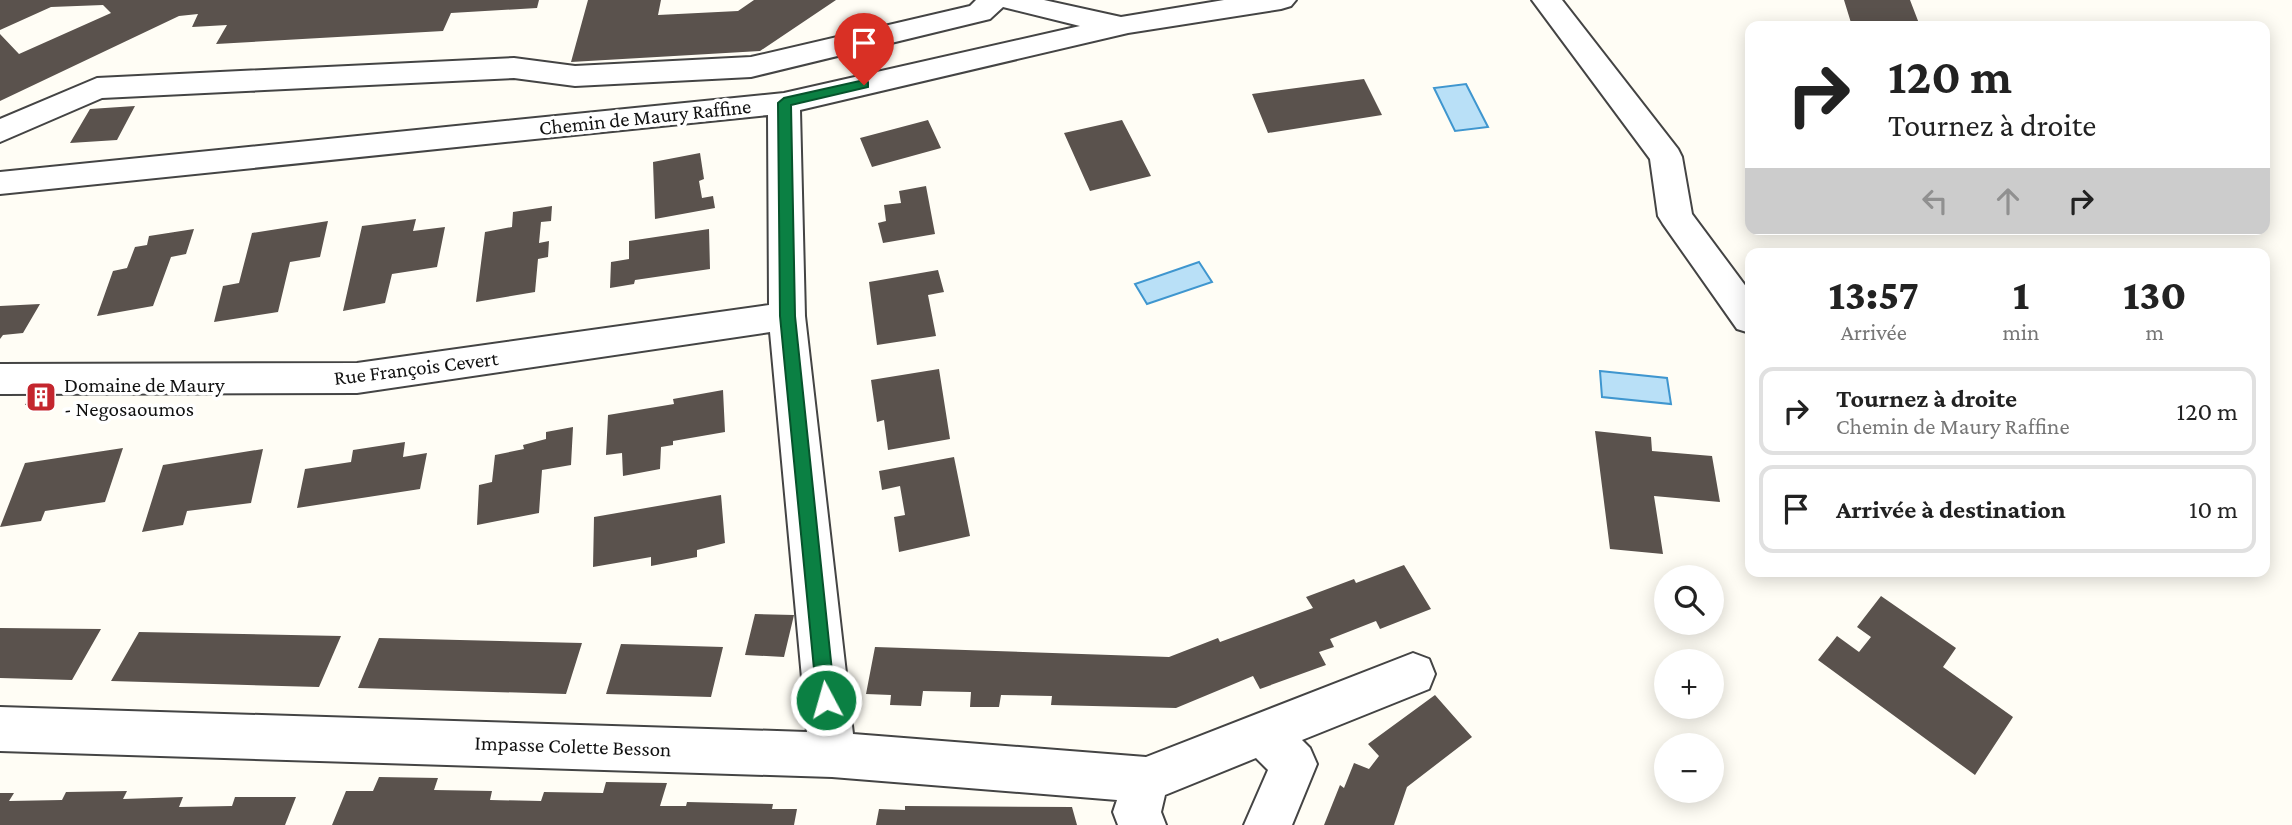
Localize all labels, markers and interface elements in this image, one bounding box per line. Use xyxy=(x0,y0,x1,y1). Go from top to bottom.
pin xyxy=(834,13,894,85)
icon: arrive xyxy=(845,24,883,62)
icon: right xyxy=(1773,49,1864,140)
text: 120 m xyxy=(1888,49,2012,104)
street label: Chemin de Maury Raffine xyxy=(538,94,752,140)
text: Tournez à droite xyxy=(1888,107,2096,143)
icon: left xyxy=(1916,182,1954,220)
icon: ahead xyxy=(1989,182,2027,220)
icon: right xyxy=(2062,182,2100,220)
text: 13:57 xyxy=(1829,271,1919,318)
text: 1 xyxy=(2013,271,2029,318)
text: 130 xyxy=(2123,271,2186,318)
text: Arrivée xyxy=(1841,319,1907,345)
text: min xyxy=(2003,319,2039,345)
text: m xyxy=(2145,319,2164,345)
street label: Rue François Cevert xyxy=(333,346,501,390)
place label: Domaine de Maury - Negosaoumos xyxy=(64,373,225,421)
building icon: Domaine de Maury - Negosaoumos xyxy=(24,380,58,414)
text: Tournez à droite xyxy=(1836,384,2017,413)
icon: right xyxy=(1777,392,1815,430)
text: 120 m xyxy=(2177,397,2238,426)
text: Chemin de Maury Raffine xyxy=(1836,413,2070,439)
icon: arrive xyxy=(1777,490,1815,528)
text: Arrivée à destination xyxy=(1836,495,2066,524)
text: 10 m xyxy=(2189,495,2238,524)
map controls xyxy=(1654,565,1724,803)
button: search xyxy=(1654,565,1724,635)
button: + xyxy=(1654,649,1724,719)
position arrow xyxy=(789,663,863,737)
street label: Impasse Colette Besson xyxy=(474,731,672,761)
button: − xyxy=(1654,733,1724,803)

